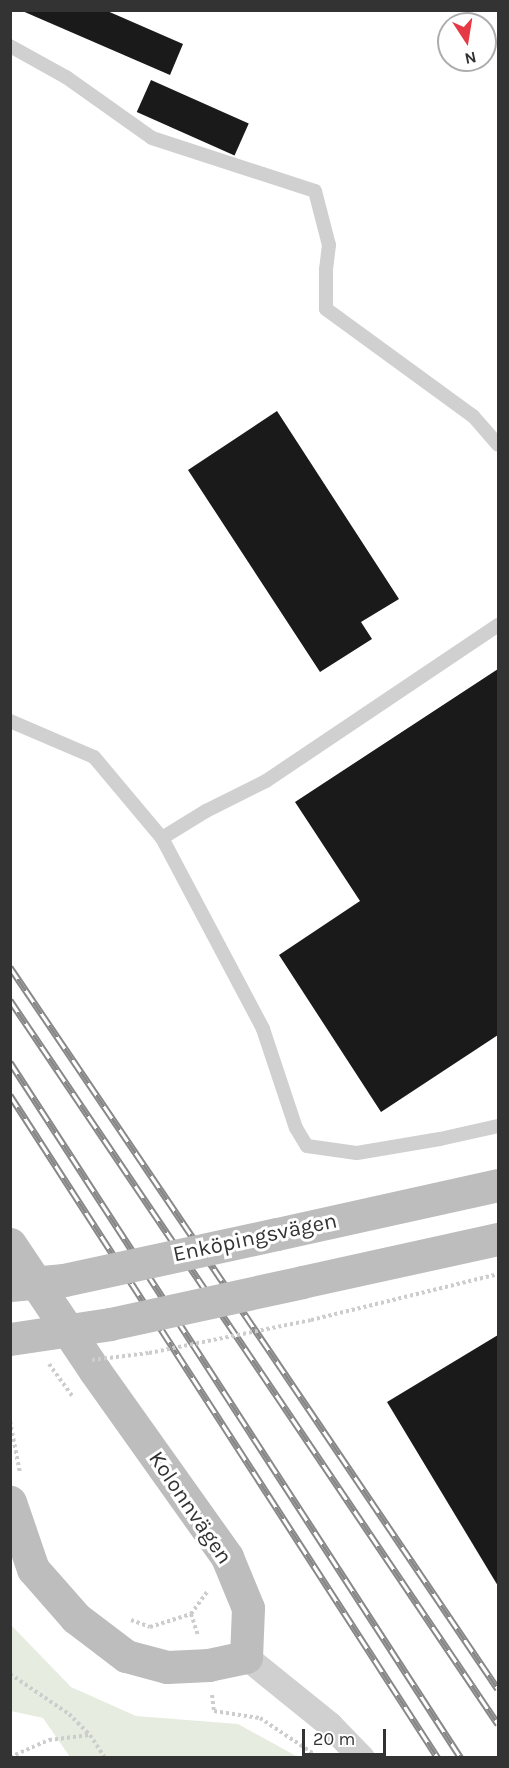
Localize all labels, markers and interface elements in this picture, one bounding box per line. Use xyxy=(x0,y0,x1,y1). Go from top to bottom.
north arrow xyxy=(437,12,497,72)
text: N xyxy=(463,48,478,69)
street label: Enköpingsvägen xyxy=(171,1208,339,1268)
street label: Kolonnvägen xyxy=(143,1447,237,1569)
scale bar xyxy=(305,1717,389,1755)
text: 20 m xyxy=(313,1728,355,1750)

